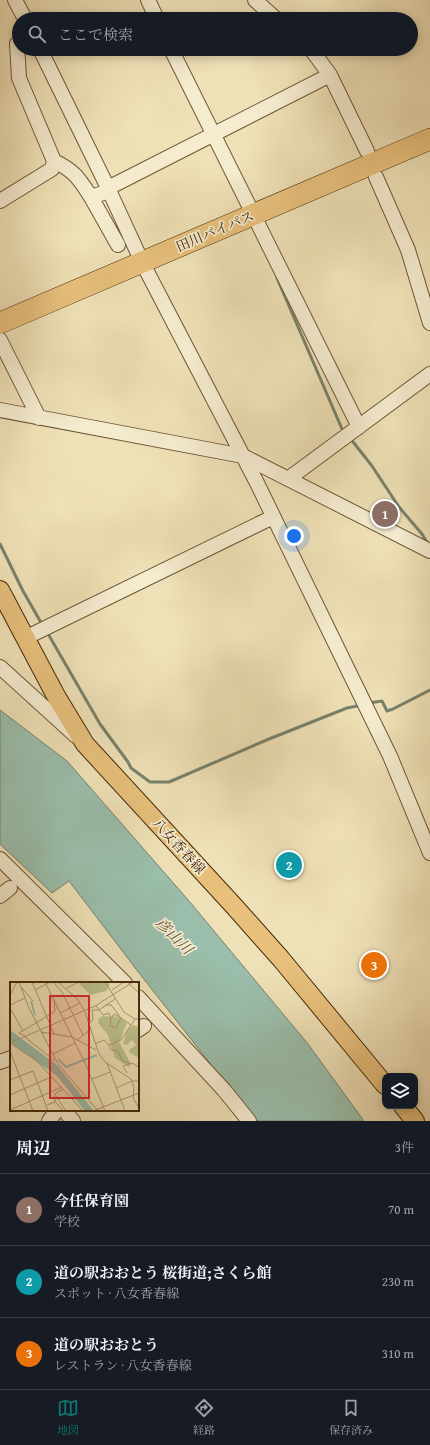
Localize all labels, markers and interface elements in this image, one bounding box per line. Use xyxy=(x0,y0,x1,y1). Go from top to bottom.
search box xyxy=(12,12,418,56)
icon: search xyxy=(26,23,48,45)
text: ここで検索 xyxy=(58,24,133,45)
street label: 田川バイパス xyxy=(173,205,257,257)
pin: 1 xyxy=(372,499,398,529)
your location xyxy=(284,526,304,546)
street label: 八女香春線 xyxy=(148,814,210,878)
pin: 2 xyxy=(276,850,302,880)
water label: 彦山川 xyxy=(151,912,199,960)
pin: 3 xyxy=(361,950,387,980)
inset map xyxy=(10,982,139,1111)
map controls xyxy=(382,1073,418,1109)
button: layers xyxy=(382,1073,418,1109)
text: 周辺 xyxy=(16,1135,50,1160)
text: 3件 xyxy=(395,1138,414,1157)
text: 今任保育園 xyxy=(54,1190,129,1211)
text: 1 xyxy=(26,1200,32,1219)
text: 70 m xyxy=(388,1200,414,1219)
text: 学校 xyxy=(54,1212,80,1231)
text: 道の駅おおとう 桜街道;さくら館 xyxy=(54,1262,272,1283)
text: 2 xyxy=(26,1272,32,1291)
text: 230 m xyxy=(382,1272,414,1291)
text: スポット · 八女香春線 xyxy=(54,1284,179,1303)
text: 道の駅おおとう xyxy=(54,1334,159,1355)
text: 3 xyxy=(26,1344,32,1363)
text: 310 m xyxy=(382,1344,414,1363)
text: レストラン · 八女香春線 xyxy=(54,1356,192,1375)
tab: 地図 xyxy=(57,1397,79,1438)
tab: 経路 xyxy=(193,1397,215,1438)
tab: 保存済み xyxy=(329,1397,373,1438)

